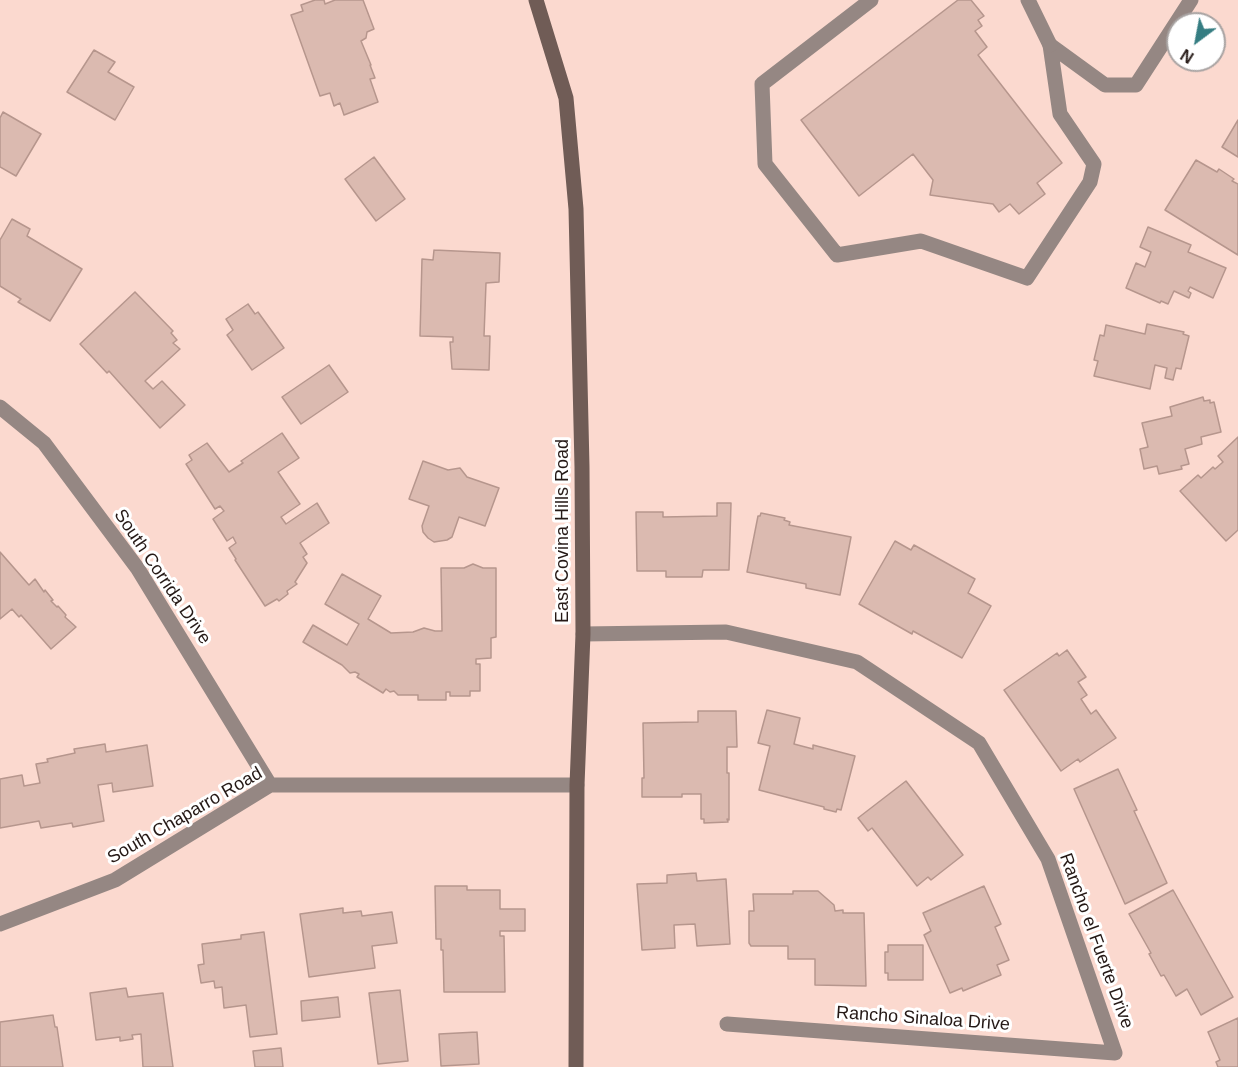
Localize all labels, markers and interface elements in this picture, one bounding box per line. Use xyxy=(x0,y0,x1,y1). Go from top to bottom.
north arrow xyxy=(1166,12,1226,72)
text: N xyxy=(1178,46,1197,66)
street label: East Covina Hills Road xyxy=(552,439,574,623)
street label: South Corrida Drive xyxy=(109,505,215,649)
street label: South Chaparro Road xyxy=(104,763,266,869)
street label: Rancho el Fuerte Drive xyxy=(1054,850,1138,1032)
street label: Rancho Sinaloa Drive xyxy=(835,1002,1011,1036)

